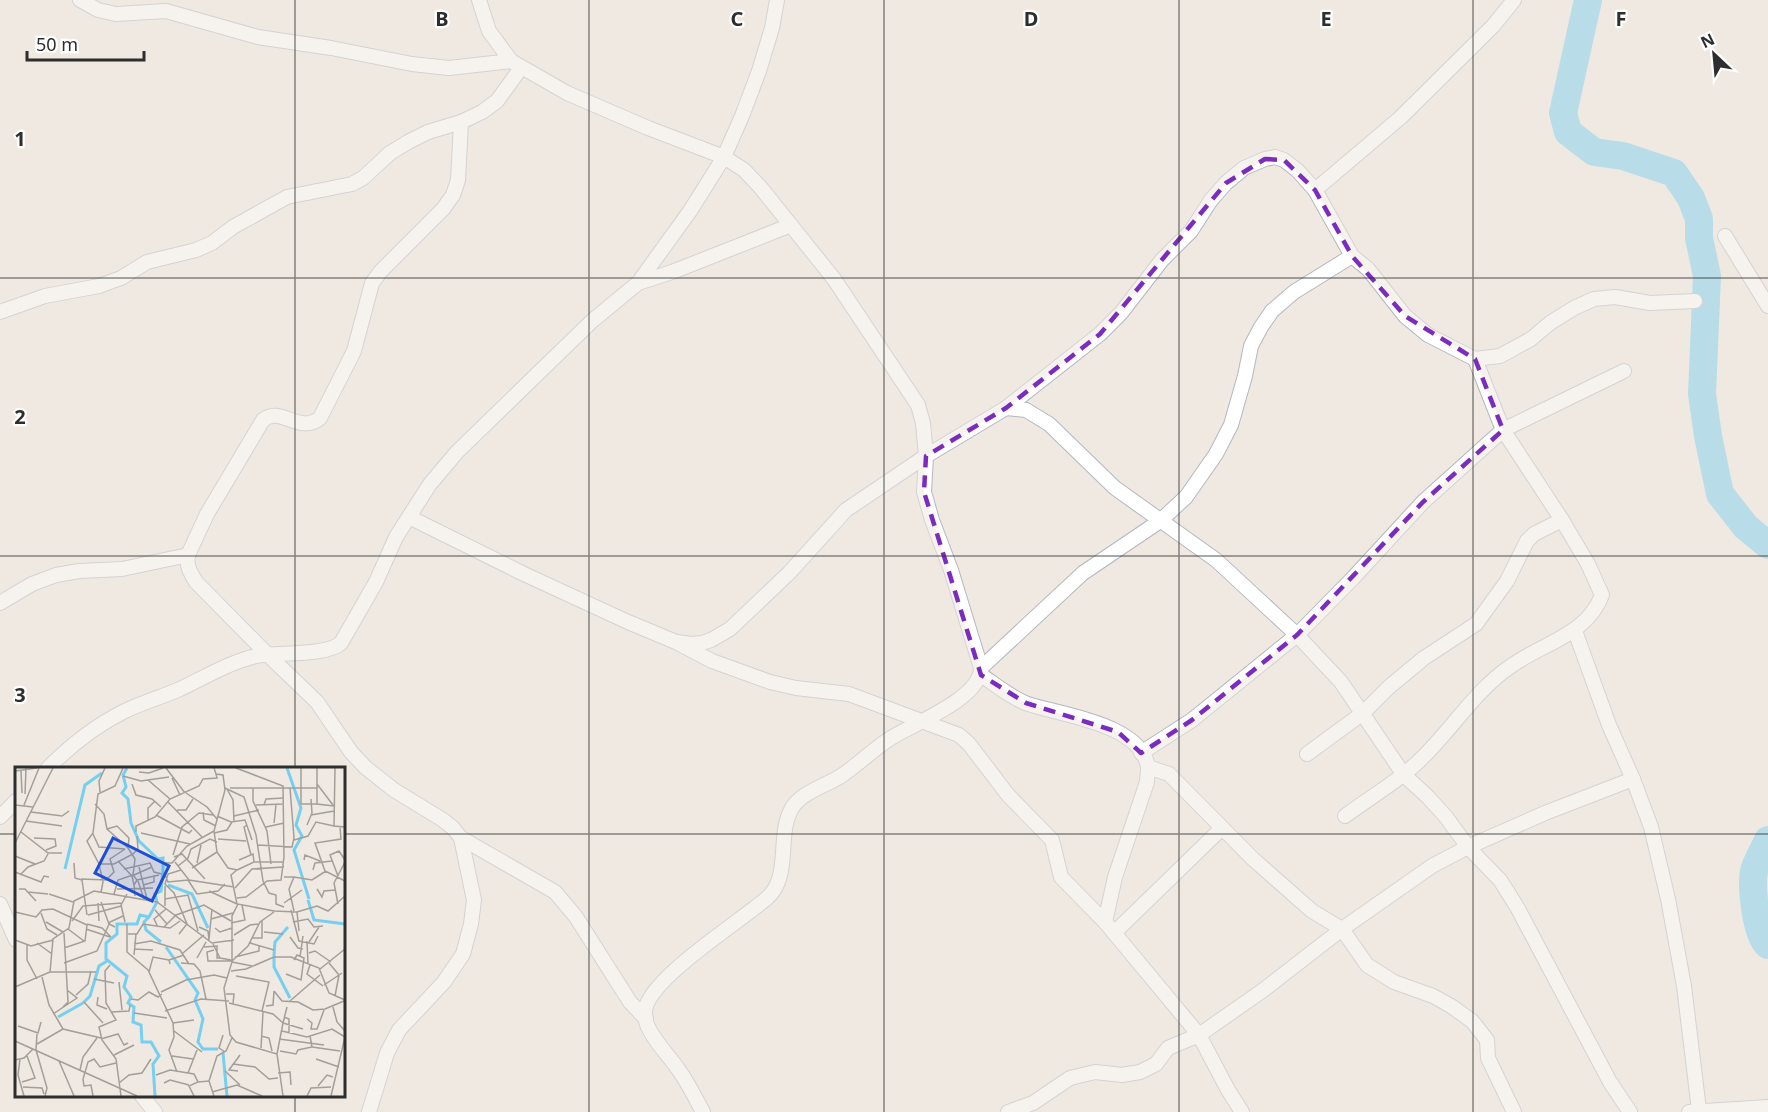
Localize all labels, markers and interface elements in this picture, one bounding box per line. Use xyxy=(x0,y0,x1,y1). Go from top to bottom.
text: B xyxy=(435,5,449,32)
text: C xyxy=(731,5,744,32)
text: D xyxy=(1024,5,1038,32)
text: E xyxy=(1320,5,1332,32)
text: F xyxy=(1616,5,1626,32)
scale bar xyxy=(27,24,144,62)
north arrow xyxy=(1684,24,1744,84)
text: N xyxy=(1697,28,1718,53)
text: 50 m xyxy=(36,32,78,56)
text: 1 xyxy=(14,125,26,152)
text: 2 xyxy=(14,403,26,430)
text: 3 xyxy=(14,681,26,708)
inset map xyxy=(15,767,345,1097)

